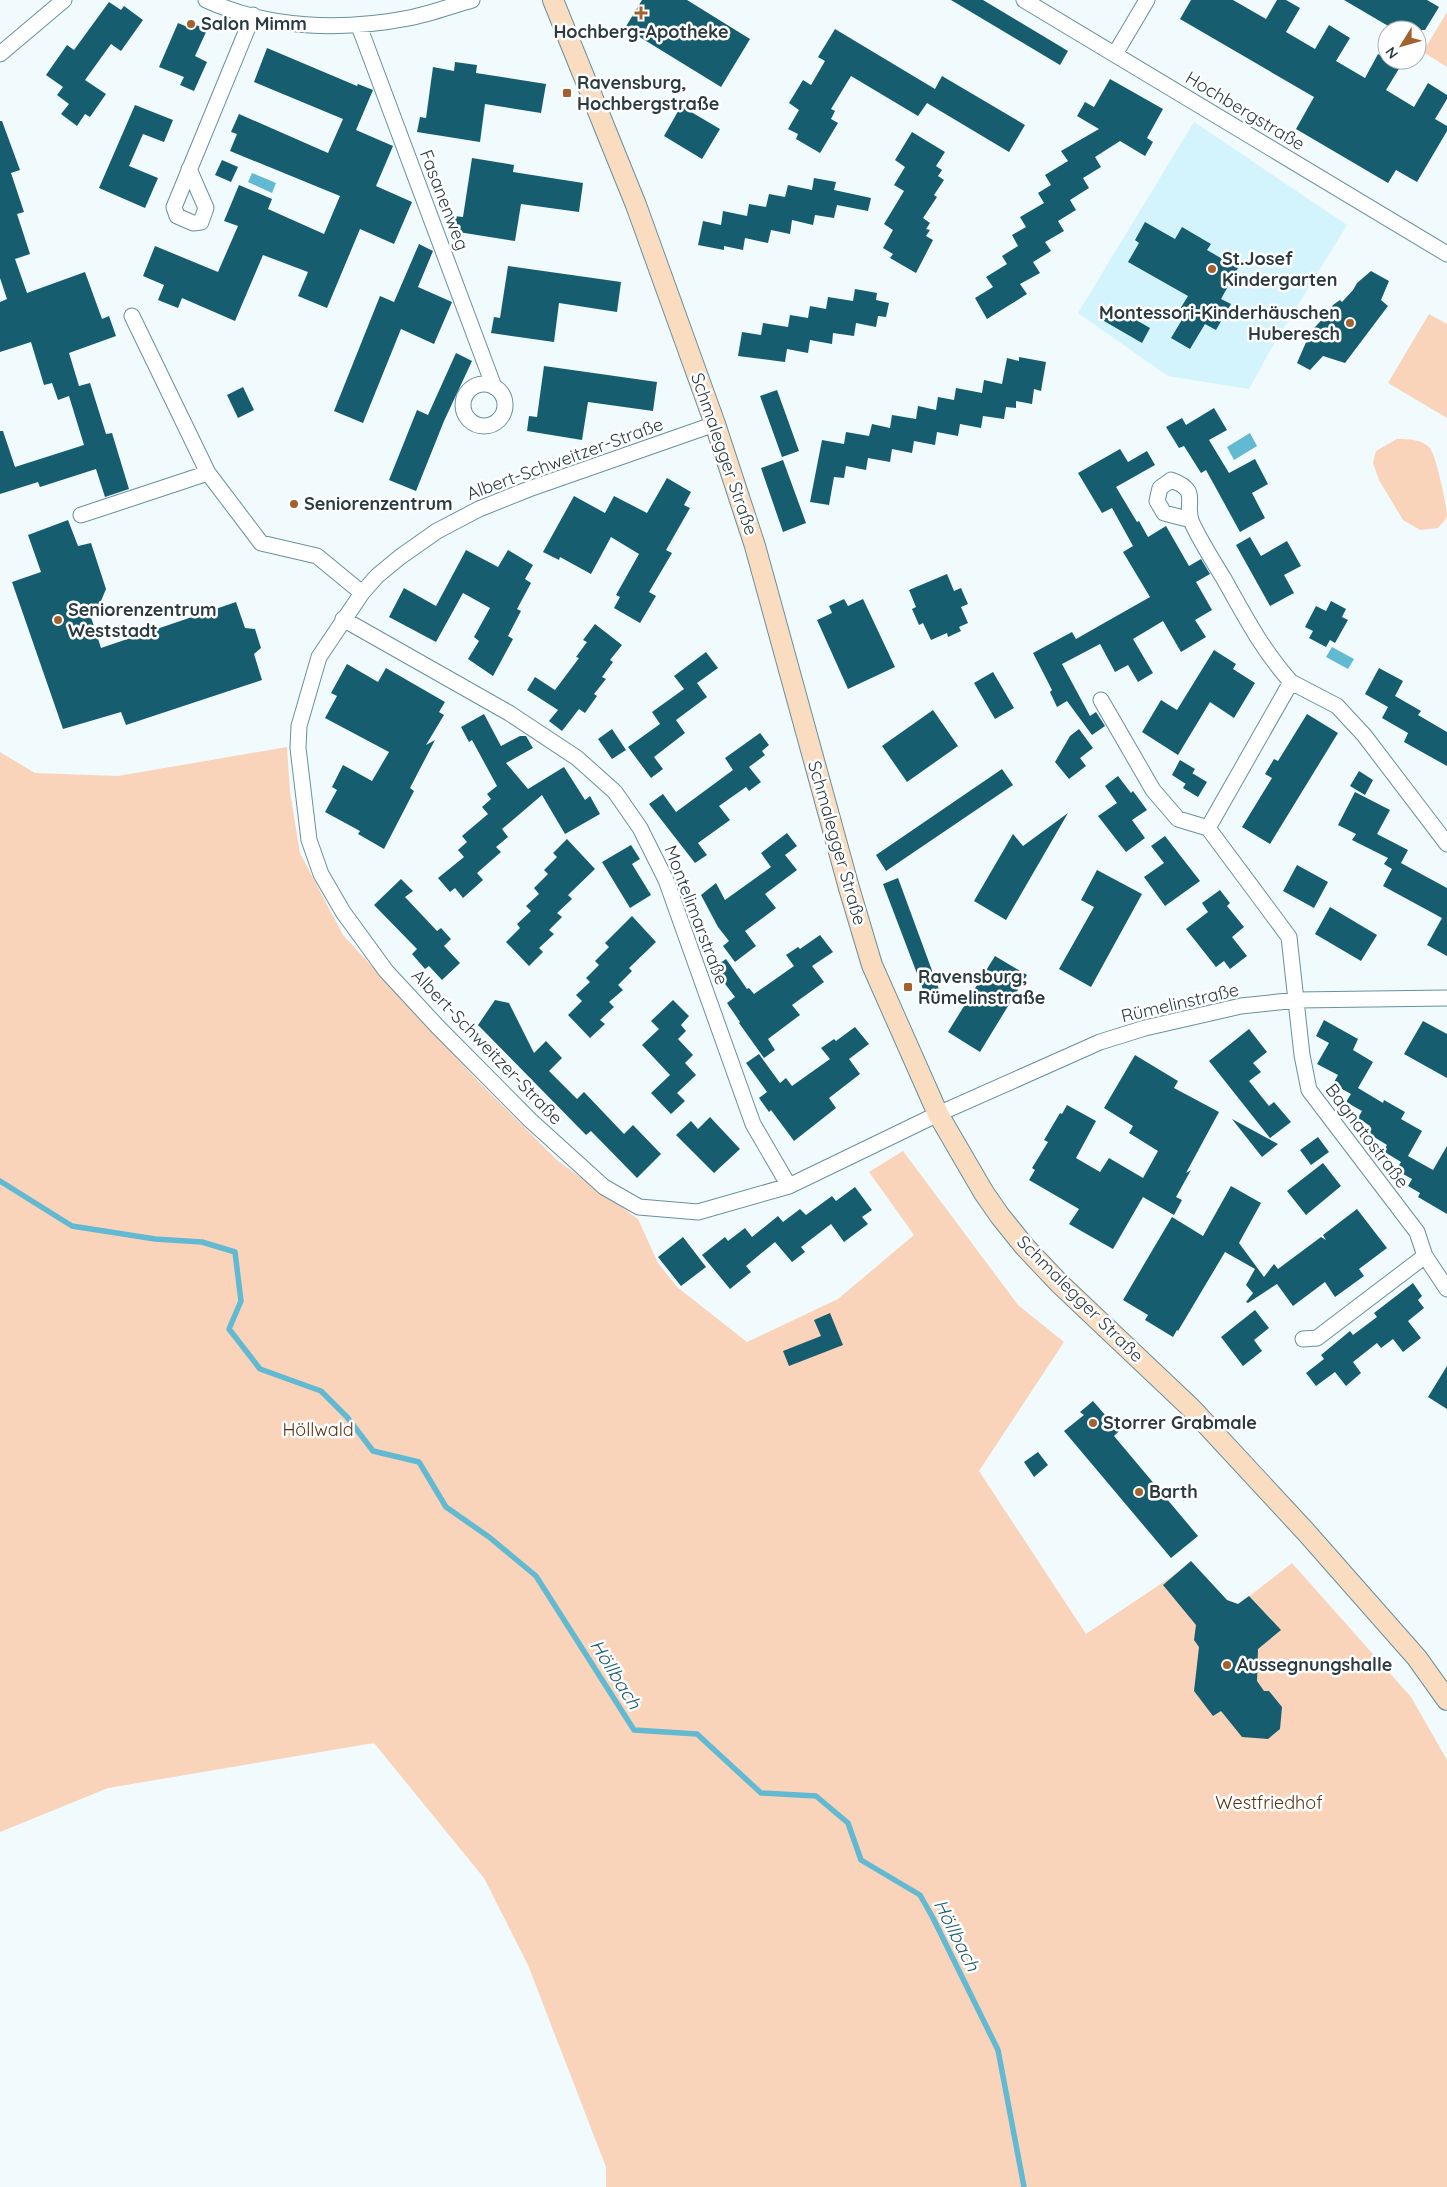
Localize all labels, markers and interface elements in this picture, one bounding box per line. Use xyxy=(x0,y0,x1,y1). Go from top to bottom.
marker: Hochberg-Apotheke xyxy=(635,7,647,19)
place label: Salon Mimm xyxy=(201,12,307,35)
marker: Salon Mimm xyxy=(185,18,197,30)
place label: Hochberg-Apotheke xyxy=(553,20,729,43)
north arrow xyxy=(1377,20,1427,70)
text: N xyxy=(1381,43,1402,62)
street label: Hochbergstraße xyxy=(1181,66,1309,155)
place label: Ravensburg, Hochbergstraße xyxy=(577,71,719,115)
marker: Ravensburg, Hochbergstraße xyxy=(561,87,573,99)
street label: Fasanenweg xyxy=(415,146,474,253)
place label: St.Josef Kindergarten xyxy=(1222,247,1337,291)
marker: St.Josef Kindergarten xyxy=(1206,263,1218,275)
place label: Montessori-Kinderhäuschen Huberesch xyxy=(1099,301,1340,345)
marker: Montessori-Kinderhäuschen Huberesch xyxy=(1344,317,1356,329)
street label: Schmalegger Straße xyxy=(686,370,763,538)
street label: Albert-Schweitzer-Straße xyxy=(463,412,666,505)
place label: Seniorenzentrum xyxy=(304,492,453,515)
marker: Seniorenzentrum xyxy=(288,498,300,510)
place label: Seniorenzentrum Weststadt xyxy=(68,598,217,642)
marker: Seniorenzentrum Weststadt xyxy=(52,614,64,626)
street label: Schmalegger Straße xyxy=(803,758,872,928)
street label: Montelimarstraße xyxy=(659,842,734,988)
street label: Albert-Schweitzer-Straße xyxy=(407,964,568,1129)
place label: Ravensburg, Rümelinstraße xyxy=(918,965,1045,1009)
street label: Rümelinstraße xyxy=(1119,978,1241,1027)
marker: Ravensburg, Rümelinstraße xyxy=(902,981,914,993)
street label: Bagnatostraße xyxy=(1321,1079,1414,1193)
street label: Schmalegger Straße xyxy=(1012,1230,1149,1367)
place label: Storrer Grabmale xyxy=(1103,1411,1257,1434)
marker: Storrer Grabmale xyxy=(1087,1417,1099,1429)
park label: Höllwald xyxy=(282,1418,354,1441)
place label: Barth xyxy=(1149,1480,1198,1503)
marker: Barth xyxy=(1133,1486,1145,1498)
water label: Höllbach xyxy=(585,1635,647,1714)
place label: Aussegnungshalle xyxy=(1237,1653,1392,1676)
marker: Aussegnungshalle xyxy=(1221,1659,1233,1671)
park label: Westfriedhof xyxy=(1215,1791,1323,1814)
water label: Höllbach xyxy=(929,1895,986,1976)

